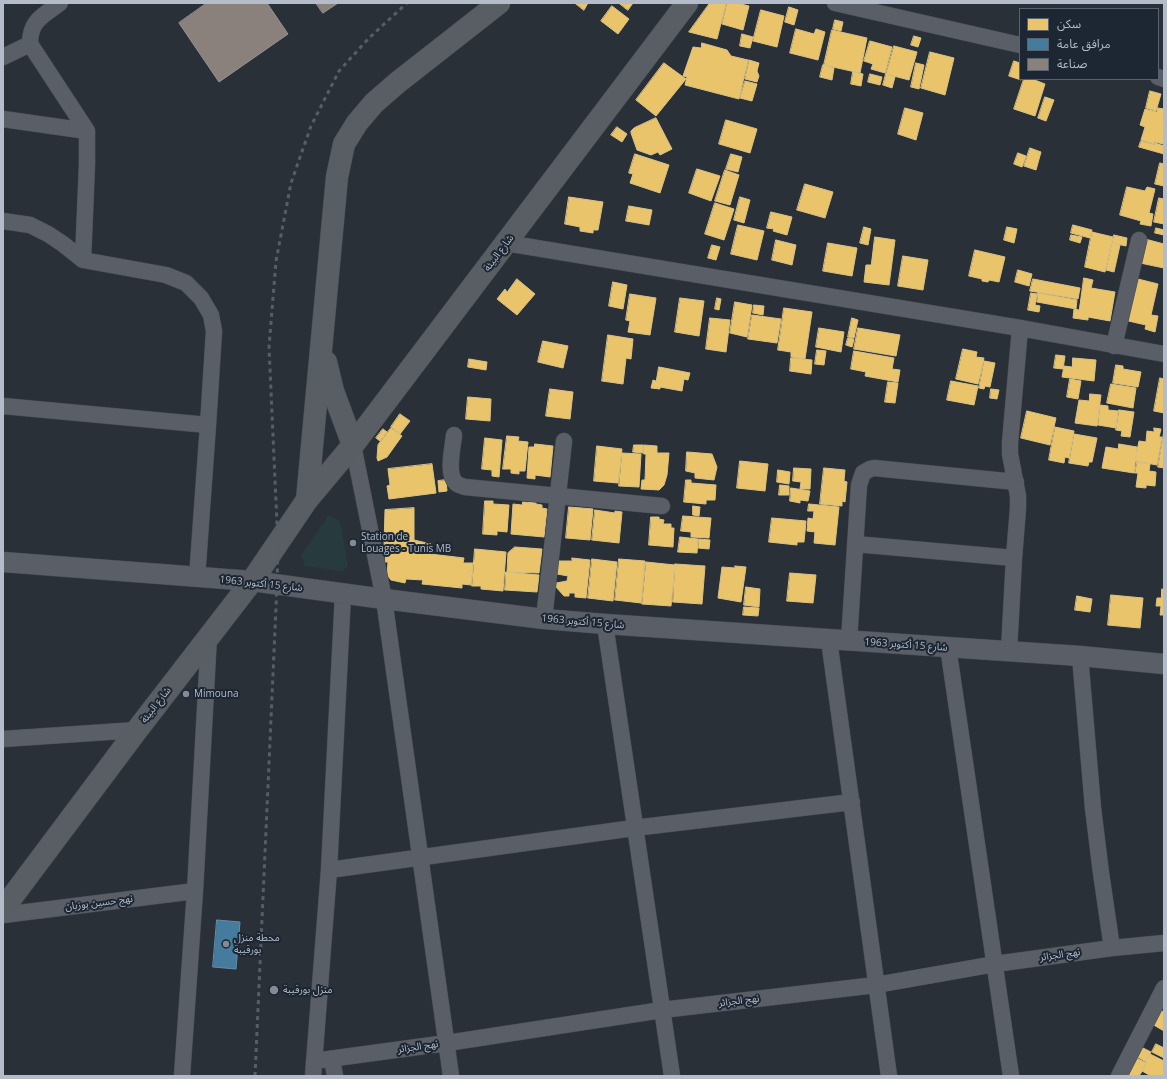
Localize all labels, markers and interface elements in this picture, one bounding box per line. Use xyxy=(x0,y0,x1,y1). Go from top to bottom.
legend xyxy=(1019,8,1159,80)
text: سكن xyxy=(1057,15,1081,32)
text: مرافق عامة xyxy=(1057,35,1110,52)
text: صناعة xyxy=(1057,55,1087,72)
street label: شارع البيئة xyxy=(481,232,517,274)
place label: Station de Louages - Tunis MB xyxy=(361,531,451,554)
marker: Station de Louages - Tunis MB xyxy=(348,538,358,548)
street label: شارع 15 أكتوبر 1963 xyxy=(219,574,303,594)
street label: شارع 15 أكتوبر 1963 xyxy=(541,612,625,632)
street label: شارع 15 أكتوبر 1963 xyxy=(864,636,948,654)
street label: شارع البيئة xyxy=(138,685,174,725)
place label: Mimouna xyxy=(194,688,239,700)
marker: Mimouna xyxy=(181,689,191,699)
street label: نهج حسين بوزيان xyxy=(64,893,134,913)
place label: محطة منزل بورقيبة xyxy=(234,932,280,956)
marker: محطة منزل بورقيبة xyxy=(221,939,231,949)
street label: نهج الجزائر xyxy=(1039,946,1081,964)
marker: منزل بورقيبة xyxy=(268,984,280,996)
place label: منزل بورقيبة xyxy=(283,984,332,996)
street label: نهج الجزائر xyxy=(718,993,760,1009)
street label: نهج الجزائر xyxy=(397,1038,439,1056)

